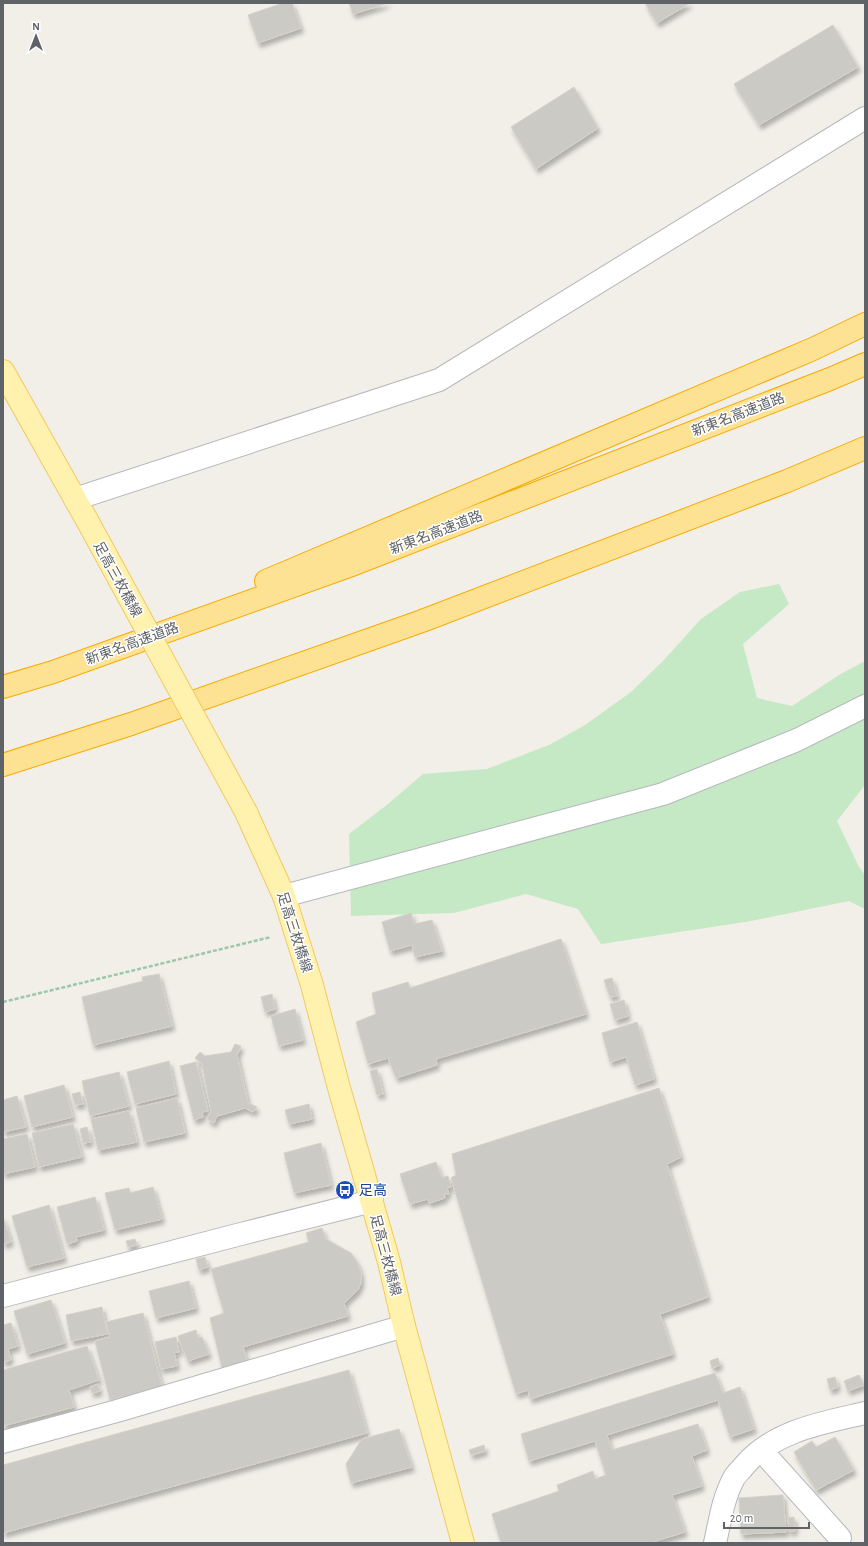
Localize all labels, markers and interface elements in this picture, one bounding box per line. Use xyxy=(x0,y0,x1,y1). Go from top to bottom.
north arrow xyxy=(16,16,56,56)
text: N xyxy=(32,21,40,32)
street label: 新東名高速道路 xyxy=(690,390,787,439)
street label: 新東名高速道路 xyxy=(388,508,485,557)
street label: 足高三枚橋線 xyxy=(91,538,145,620)
street label: 新東名高速道路 xyxy=(84,620,181,667)
street label: 足高三枚橋線 xyxy=(274,890,316,974)
bus stop icon: 足高 xyxy=(334,1179,356,1201)
place label: 足高 xyxy=(359,1183,387,1198)
street label: 足高三枚橋線 xyxy=(367,1212,405,1298)
scale bar xyxy=(724,1504,809,1530)
text: 20 m xyxy=(730,1512,753,1524)

